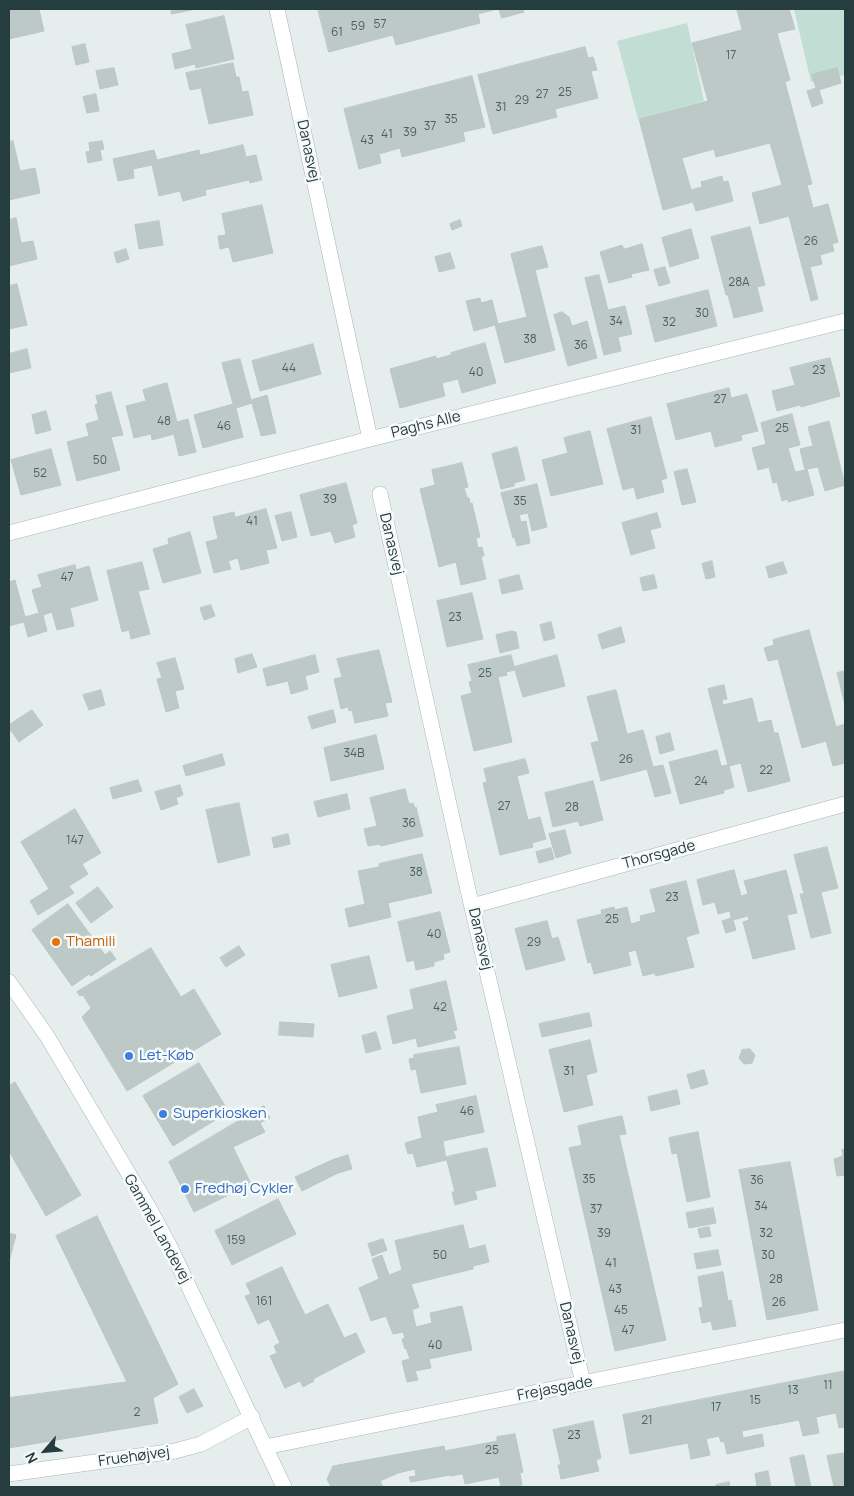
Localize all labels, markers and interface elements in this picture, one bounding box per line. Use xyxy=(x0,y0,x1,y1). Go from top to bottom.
house number: 57 xyxy=(374,18,386,32)
house number: 59 xyxy=(351,20,365,34)
house number: 61 xyxy=(331,26,343,40)
house number: 17 xyxy=(726,49,736,63)
house number: 25 xyxy=(558,86,572,100)
house number: 27 xyxy=(536,88,548,102)
house number: 29 xyxy=(515,94,529,108)
house number: 31 xyxy=(495,101,507,115)
house number: 35 xyxy=(444,113,458,127)
street label: Danasvej xyxy=(293,118,323,184)
house number: 37 xyxy=(424,120,436,134)
house number: 39 xyxy=(403,126,417,140)
house number: 41 xyxy=(381,128,393,142)
house number: 43 xyxy=(360,134,374,148)
house number: 26 xyxy=(804,235,818,249)
house number: 28A xyxy=(728,276,750,290)
house number: 30 xyxy=(695,307,709,321)
house number: 34 xyxy=(609,315,623,329)
house number: 32 xyxy=(662,316,676,330)
house number: 38 xyxy=(523,333,537,347)
house number: 36 xyxy=(574,339,588,353)
house number: 44 xyxy=(282,362,296,376)
house number: 23 xyxy=(812,364,826,378)
house number: 40 xyxy=(469,366,483,380)
house number: 27 xyxy=(714,393,726,407)
street label: Paghs Alle xyxy=(389,408,463,442)
house number: 48 xyxy=(157,415,171,429)
house number: 46 xyxy=(217,420,231,434)
house number: 25 xyxy=(775,422,789,436)
house number: 31 xyxy=(630,424,642,438)
house number: 50 xyxy=(93,454,107,468)
house number: 52 xyxy=(33,467,47,481)
house number: 39 xyxy=(323,493,337,507)
house number: 35 xyxy=(513,495,527,509)
street label: Danasvej xyxy=(375,511,407,577)
house number: 41 xyxy=(246,515,258,529)
house number: 47 xyxy=(60,571,74,585)
house number: 23 xyxy=(448,611,462,625)
house number: 25 xyxy=(478,667,492,681)
house number: 34B xyxy=(343,747,365,761)
house number: 26 xyxy=(619,753,633,767)
house number: 22 xyxy=(759,764,773,778)
house number: 24 xyxy=(694,775,708,789)
house number: 27 xyxy=(498,800,510,814)
house number: 28 xyxy=(565,801,579,815)
house number: 36 xyxy=(402,817,416,831)
house number: 147 xyxy=(66,834,84,848)
street label: Thorsgade xyxy=(621,837,697,873)
house number: 38 xyxy=(409,866,423,880)
house number: 23 xyxy=(665,891,679,905)
street label: Danasvej xyxy=(464,906,496,972)
house number: 25 xyxy=(605,913,619,927)
house number: 40 xyxy=(427,928,441,942)
place label: Thamili xyxy=(66,933,115,951)
marker: Thamili xyxy=(50,936,62,948)
house number: 29 xyxy=(527,936,541,950)
house number: 42 xyxy=(433,1001,447,1015)
place label: Let-Køb xyxy=(139,1047,194,1065)
marker: Let-Køb xyxy=(123,1050,135,1062)
house number: 31 xyxy=(563,1065,575,1079)
place label: Superkiosken xyxy=(173,1105,267,1123)
house number: 46 xyxy=(460,1105,474,1119)
marker: Superkiosken xyxy=(157,1108,169,1120)
street label: Gammel Landevej xyxy=(120,1171,194,1287)
house number: 35 xyxy=(582,1173,596,1187)
house number: 36 xyxy=(750,1174,764,1188)
place label: Fredhøj Cykler xyxy=(195,1180,294,1198)
marker: Fredhøj Cykler xyxy=(179,1183,191,1195)
house number: 34 xyxy=(754,1200,768,1214)
house number: 37 xyxy=(590,1203,602,1217)
house number: 39 xyxy=(597,1227,611,1241)
house number: 32 xyxy=(759,1227,773,1241)
house number: 159 xyxy=(226,1234,246,1248)
house number: 50 xyxy=(433,1249,447,1263)
house number: 30 xyxy=(761,1249,775,1263)
house number: 41 xyxy=(605,1257,617,1271)
house number: 28 xyxy=(769,1273,783,1287)
house number: 43 xyxy=(608,1283,622,1297)
house number: 161 xyxy=(256,1295,272,1309)
house number: 26 xyxy=(772,1296,786,1310)
street label: Danasvej xyxy=(555,1300,587,1366)
house number: 45 xyxy=(614,1304,628,1318)
house number: 47 xyxy=(621,1324,635,1338)
house number: 40 xyxy=(428,1339,442,1353)
street label: Frejasgade xyxy=(516,1373,594,1405)
house number: 11 xyxy=(823,1379,833,1393)
house number: 13 xyxy=(787,1384,799,1398)
house number: 15 xyxy=(749,1394,761,1408)
house number: 17 xyxy=(711,1401,721,1415)
house number: 2 xyxy=(134,1406,140,1420)
house number: 21 xyxy=(641,1414,653,1428)
north arrow xyxy=(20,1426,70,1476)
house number: 23 xyxy=(567,1429,581,1443)
street label: Fruehøjvej xyxy=(97,1443,171,1471)
house number: 25 xyxy=(485,1444,499,1458)
text: N xyxy=(20,1449,42,1467)

